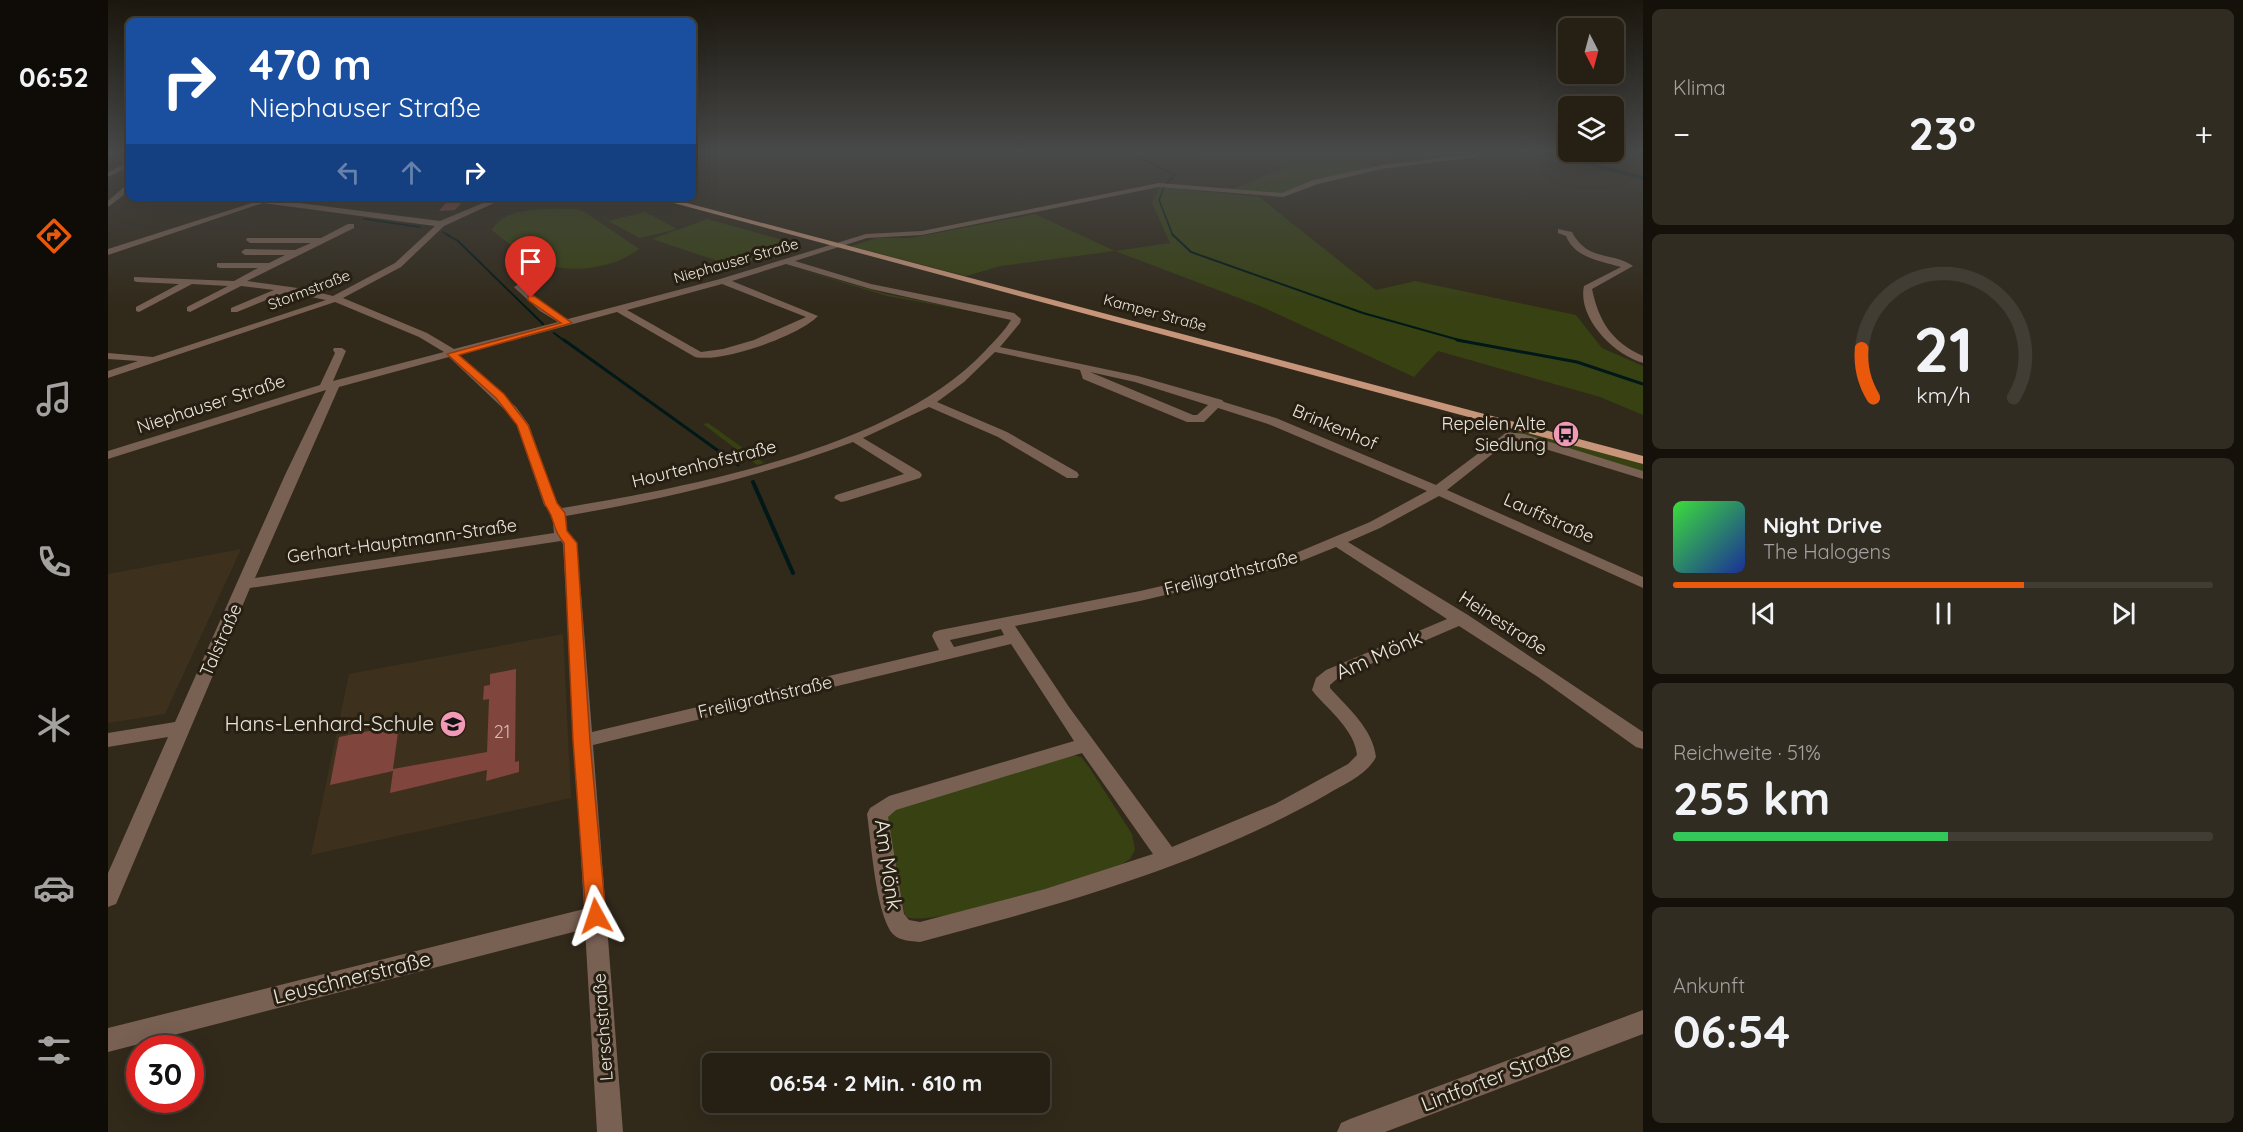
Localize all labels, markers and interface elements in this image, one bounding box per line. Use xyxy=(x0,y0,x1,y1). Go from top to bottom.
north arrow xyxy=(1558,18,1624,84)
map controls xyxy=(1558,18,1624,162)
text: 470 m xyxy=(249,38,372,91)
icon: right xyxy=(150,42,228,120)
text: 06:52 xyxy=(19,60,89,94)
text: Klima xyxy=(1673,75,1726,100)
text: Niephauser Straße xyxy=(249,90,481,124)
button: layers xyxy=(1558,96,1624,162)
text: 23° xyxy=(1909,105,1976,161)
text: − xyxy=(1673,113,1690,154)
text: + xyxy=(2194,113,2213,154)
icon: left xyxy=(332,156,365,189)
icon: ahead xyxy=(395,156,428,189)
icon: right xyxy=(458,156,491,189)
icon: directions xyxy=(33,215,75,257)
street label: Niephauser Straße xyxy=(671,234,800,287)
pin xyxy=(505,236,556,298)
icon: arrive xyxy=(514,245,547,278)
street label: Stormstraße xyxy=(265,265,353,314)
street label: Kamper Straße xyxy=(1101,290,1209,335)
text: 21 xyxy=(1913,311,1973,389)
street label: Niephauser Straße xyxy=(134,369,288,438)
icon: music xyxy=(33,378,75,420)
text: km/h xyxy=(1916,383,1970,409)
street label: Brinkenhof xyxy=(1289,398,1382,455)
place label: Repelen Alte Siedlung xyxy=(1441,412,1546,456)
bus stop icon: Repelen Alte Siedlung xyxy=(1551,419,1581,449)
street label: Hourtenhofstraße xyxy=(629,434,779,493)
street label: Lauffstraße xyxy=(1500,487,1598,548)
text: Night Drive xyxy=(1763,511,1882,539)
street label: Gerhart-Hauptmann-Straße xyxy=(286,513,518,568)
text: The Halogens xyxy=(1763,539,1891,564)
icon: phone xyxy=(33,541,75,583)
street label: Freiligrathstraße xyxy=(1162,545,1300,600)
street label: Heinestraße xyxy=(1455,585,1552,660)
icon: previous xyxy=(1747,597,1780,630)
icon: pause xyxy=(1927,597,1960,630)
icon: next xyxy=(2107,597,2140,630)
street label: Talstraße xyxy=(194,600,247,680)
street label: Am Mönk xyxy=(1331,624,1426,685)
street label: Freiligrathstraße xyxy=(696,670,834,723)
icon: climate xyxy=(33,704,75,746)
school or university icon: Hans-Lenhard-Schule xyxy=(438,709,468,739)
place label: Hans-Lenhard-Schule xyxy=(225,710,434,736)
house number: 21 xyxy=(494,720,510,743)
text: Reichweite · 51% xyxy=(1673,740,1821,765)
text: 255 km xyxy=(1673,770,1830,826)
street label: Am Mönk xyxy=(870,818,908,912)
icon: car xyxy=(33,867,75,909)
position arrow xyxy=(564,884,628,948)
street label: Leuschnerstraße xyxy=(270,945,433,1009)
street label: Lerschstraße xyxy=(587,972,618,1082)
text: Ankunft xyxy=(1673,973,1745,998)
text: 06:54 xyxy=(1673,1003,1790,1059)
icon: filters xyxy=(33,1029,75,1071)
speed limit sign: 30 xyxy=(126,1035,204,1113)
street label: Lintforter Straße xyxy=(1417,1035,1574,1117)
text: 06:54 · 2 Min. · 610 m xyxy=(770,1069,982,1097)

